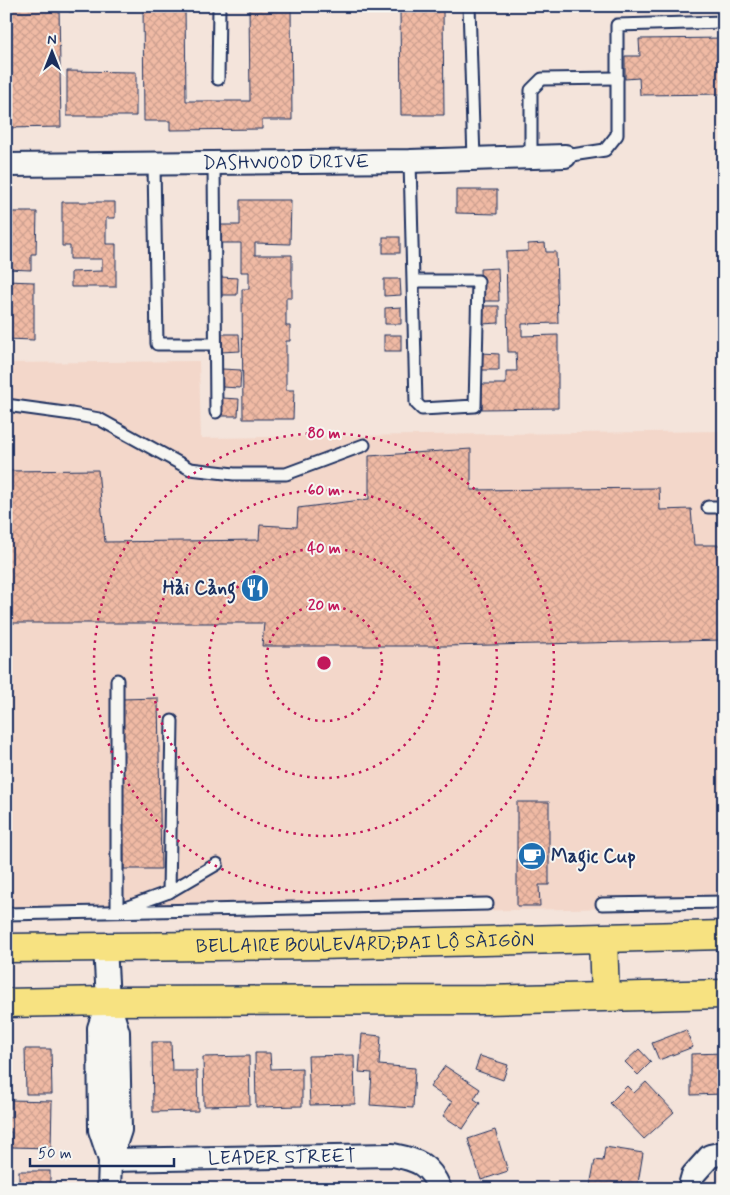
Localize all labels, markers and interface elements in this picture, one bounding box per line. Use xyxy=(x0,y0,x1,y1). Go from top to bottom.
north arrow xyxy=(28,28,78,78)
text: N xyxy=(47,31,57,49)
street label: DASHWOOD DRIVE xyxy=(203,149,369,176)
text: 80 m xyxy=(307,424,341,444)
text: 60 m xyxy=(308,481,340,501)
text: 40 m xyxy=(307,539,341,559)
restaurant icon: Hải Cảng xyxy=(240,573,270,603)
place label: Hải Cảng xyxy=(163,576,236,604)
text: 20 m xyxy=(308,596,340,616)
centre of rings xyxy=(315,654,333,672)
cafe icon: Magic Cup xyxy=(517,841,547,871)
place label: Magic Cup xyxy=(551,844,636,872)
street label: BELLAIRE BOULEVARD;ĐẠI LỘ SÀIGÒN xyxy=(196,927,535,959)
scale bar xyxy=(30,1135,174,1167)
street label: LEADER STREET xyxy=(208,1143,356,1171)
text: 50 m xyxy=(38,1144,72,1164)

